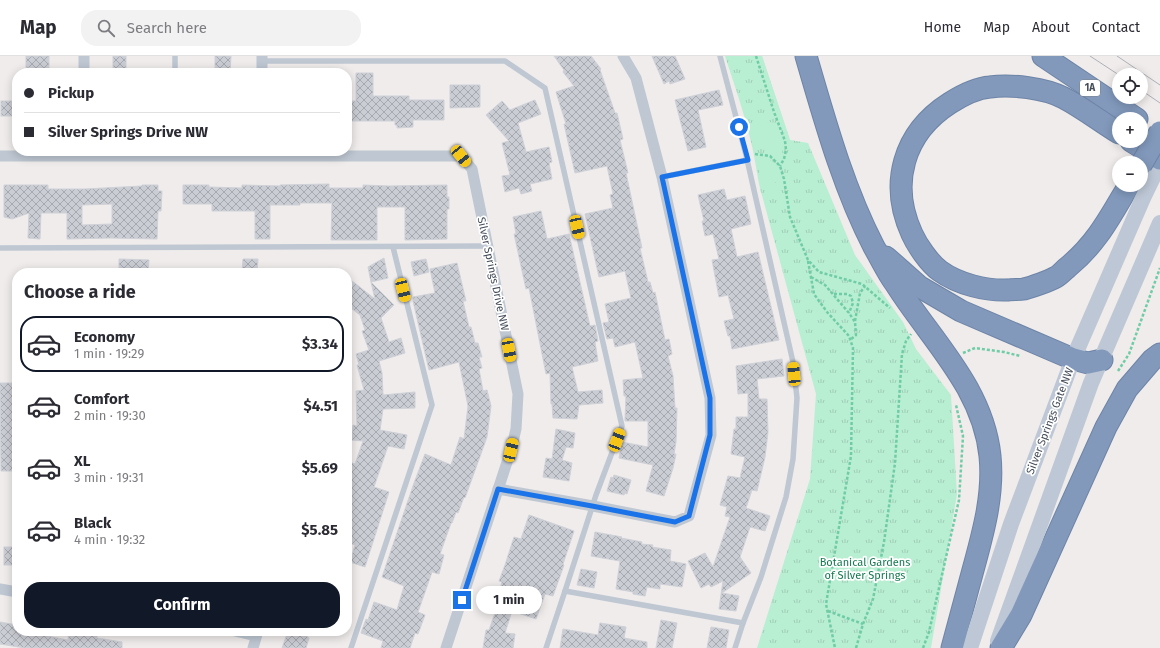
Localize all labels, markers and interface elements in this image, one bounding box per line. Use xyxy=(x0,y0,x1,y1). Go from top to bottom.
search box xyxy=(81,10,361,46)
text: Map xyxy=(20,16,57,39)
icon: search xyxy=(95,17,117,39)
text: Search here xyxy=(127,19,207,37)
text: Home xyxy=(924,19,961,36)
text: Map xyxy=(983,19,1010,36)
text: About xyxy=(1032,19,1070,36)
text: Contact xyxy=(1092,19,1140,36)
map controls xyxy=(1112,68,1148,192)
button: locate xyxy=(1112,68,1148,104)
road number: 1A xyxy=(1080,80,1100,96)
text: Pickup xyxy=(48,84,94,102)
button: + xyxy=(1112,112,1148,148)
route start xyxy=(730,118,748,136)
text: Silver Springs Drive NW xyxy=(48,123,208,141)
car xyxy=(449,143,473,169)
button: − xyxy=(1112,156,1148,192)
car xyxy=(568,214,586,240)
street label: Silver Springs Drive NW xyxy=(475,216,511,332)
car xyxy=(394,277,412,303)
text: Choose a ride xyxy=(24,281,136,303)
icon: car xyxy=(26,326,62,362)
text: Economy xyxy=(74,328,135,346)
text: $3.34 xyxy=(302,335,338,353)
car xyxy=(501,337,517,363)
text: 1 min · 19:29 xyxy=(74,346,144,361)
car xyxy=(787,362,801,386)
street label: Silver Springs Gate NW xyxy=(1024,366,1076,476)
icon: car xyxy=(26,388,62,424)
text: Comfort xyxy=(74,390,130,408)
text: $4.51 xyxy=(303,397,338,415)
text: 2 min · 19:30 xyxy=(74,408,146,423)
car xyxy=(607,427,627,453)
car xyxy=(502,437,520,463)
icon: car xyxy=(26,450,62,486)
text: XL xyxy=(74,452,90,470)
text: $5.69 xyxy=(302,459,338,477)
text: 3 min · 19:31 xyxy=(74,470,144,485)
icon: car xyxy=(26,512,62,548)
text: Black xyxy=(74,514,111,532)
text: $5.85 xyxy=(301,521,338,539)
text: 4 min · 19:32 xyxy=(74,532,145,547)
park label: Botanical Gardens of Silver Springs xyxy=(820,556,910,582)
button: Confirm xyxy=(24,582,340,628)
callout: 1 min xyxy=(476,586,542,614)
route end xyxy=(453,591,471,609)
text: 1 min xyxy=(493,592,525,607)

